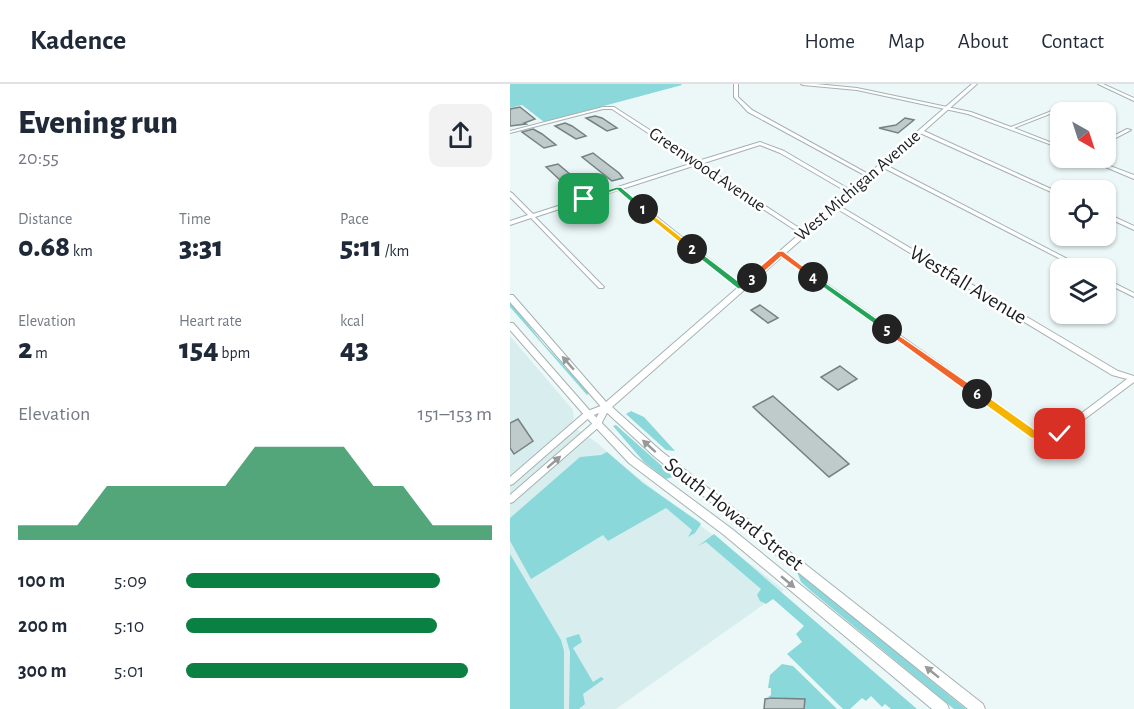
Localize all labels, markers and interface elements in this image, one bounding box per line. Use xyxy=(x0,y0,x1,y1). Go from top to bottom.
text: Kadence xyxy=(30,27,126,55)
text: Home xyxy=(804,31,855,52)
text: Map xyxy=(888,31,925,52)
text: About xyxy=(958,31,1008,52)
text: Contact xyxy=(1041,31,1104,52)
north arrow xyxy=(1050,102,1116,168)
map controls xyxy=(1050,102,1116,324)
button: share xyxy=(429,104,492,167)
text: Evening run xyxy=(18,107,178,140)
street label: Greenwood Avenue xyxy=(646,124,768,216)
street label: West Michigan Avenue xyxy=(792,127,924,245)
text: 20:55 xyxy=(18,148,59,168)
pin xyxy=(558,173,609,224)
button: locate xyxy=(1050,180,1116,246)
icon: arrive xyxy=(567,182,600,215)
pin: 1 xyxy=(628,194,658,224)
text: 1 xyxy=(640,201,646,217)
text: Distance xyxy=(18,211,72,227)
text: Time xyxy=(179,211,211,227)
text: Pace xyxy=(340,211,369,227)
text: 0.68 xyxy=(18,232,70,262)
text: 3:31 xyxy=(179,232,223,262)
text: 5:11 xyxy=(340,232,382,262)
pin: 2 xyxy=(677,234,707,264)
text: 2 xyxy=(688,241,696,257)
street label: Westfall Avenue xyxy=(906,242,1030,328)
text: km xyxy=(70,243,93,259)
text: /km xyxy=(382,243,409,259)
button: layers xyxy=(1050,258,1116,324)
pin: 4 xyxy=(798,262,828,292)
pin: 3 xyxy=(737,263,767,293)
text: 4 xyxy=(809,269,817,285)
text: 3 xyxy=(749,270,755,286)
text: Elevation xyxy=(18,313,76,329)
text: Heart rate xyxy=(179,313,242,329)
text: kcal xyxy=(340,313,364,329)
pin: 5 xyxy=(872,314,902,344)
text: 5 xyxy=(884,321,890,337)
text: 2 xyxy=(18,334,32,364)
text: 154 xyxy=(179,334,219,364)
text: 43 xyxy=(340,334,369,364)
text: m xyxy=(32,345,48,361)
text: bpm xyxy=(219,345,250,361)
one-way arrow xyxy=(562,356,575,371)
pin: 6 xyxy=(962,379,992,409)
text: 6 xyxy=(973,386,981,402)
text: Elevation xyxy=(18,404,90,424)
text: 151–153 m xyxy=(418,404,492,424)
pin xyxy=(1034,408,1085,459)
icon: check xyxy=(1043,417,1076,450)
one-way arrow xyxy=(641,439,656,453)
street label: South Howard Street xyxy=(661,454,807,575)
one-way arrow xyxy=(546,456,561,469)
text: 100 m xyxy=(18,571,65,591)
text: 5:09 xyxy=(114,571,147,591)
one-way arrow xyxy=(780,575,796,588)
text: 200 m xyxy=(18,616,67,636)
text: 5:10 xyxy=(114,616,144,636)
text: 300 m xyxy=(18,661,67,681)
text: 5:01 xyxy=(114,661,144,681)
one-way arrow xyxy=(924,666,940,679)

